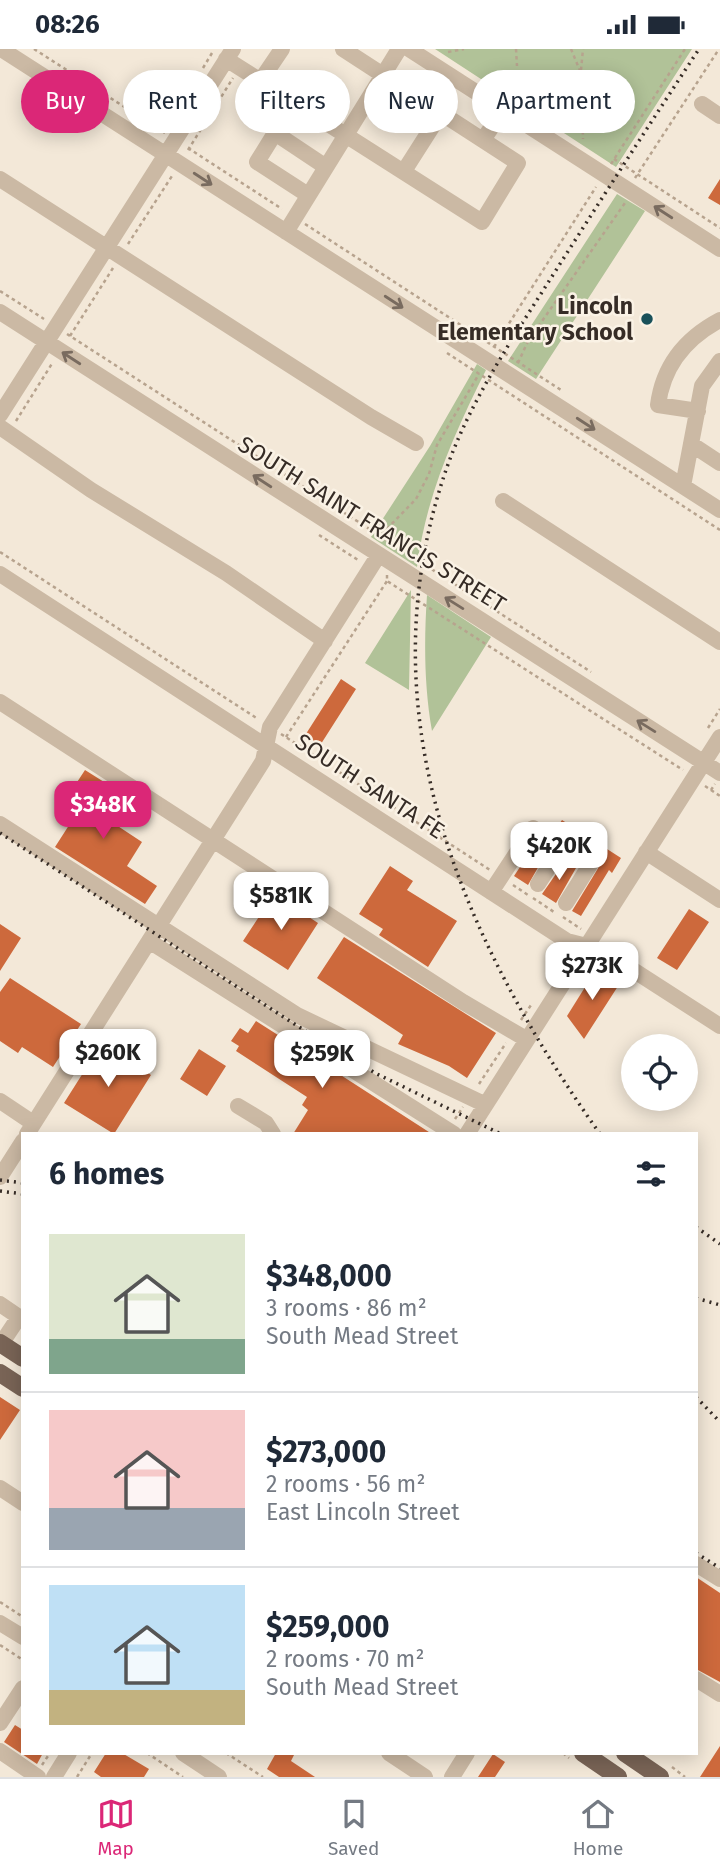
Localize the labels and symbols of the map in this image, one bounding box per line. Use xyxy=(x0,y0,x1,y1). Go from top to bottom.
one-way arrow xyxy=(192,172,212,186)
one-way arrow xyxy=(653,205,673,219)
place label: Lincoln Elementary School xyxy=(437,292,633,346)
one-way arrow xyxy=(383,295,403,309)
marker: Lincoln Elementary School xyxy=(639,311,655,327)
one-way arrow xyxy=(61,351,81,365)
one-way arrow xyxy=(575,417,595,431)
street label: SOUTH SAINT FRANCIS STREET xyxy=(233,430,511,618)
one-way arrow xyxy=(253,474,272,489)
one-way arrow xyxy=(445,596,464,611)
one-way arrow xyxy=(637,718,656,733)
street label: SOUTH SANTA FE xyxy=(290,727,450,845)
pin: $348K xyxy=(54,781,152,841)
pin: $420K xyxy=(510,823,608,882)
pin: $581K xyxy=(232,873,330,932)
pin: $273K xyxy=(543,943,641,1002)
pin: $260K xyxy=(59,1030,157,1089)
pin: $259K xyxy=(273,1031,371,1090)

